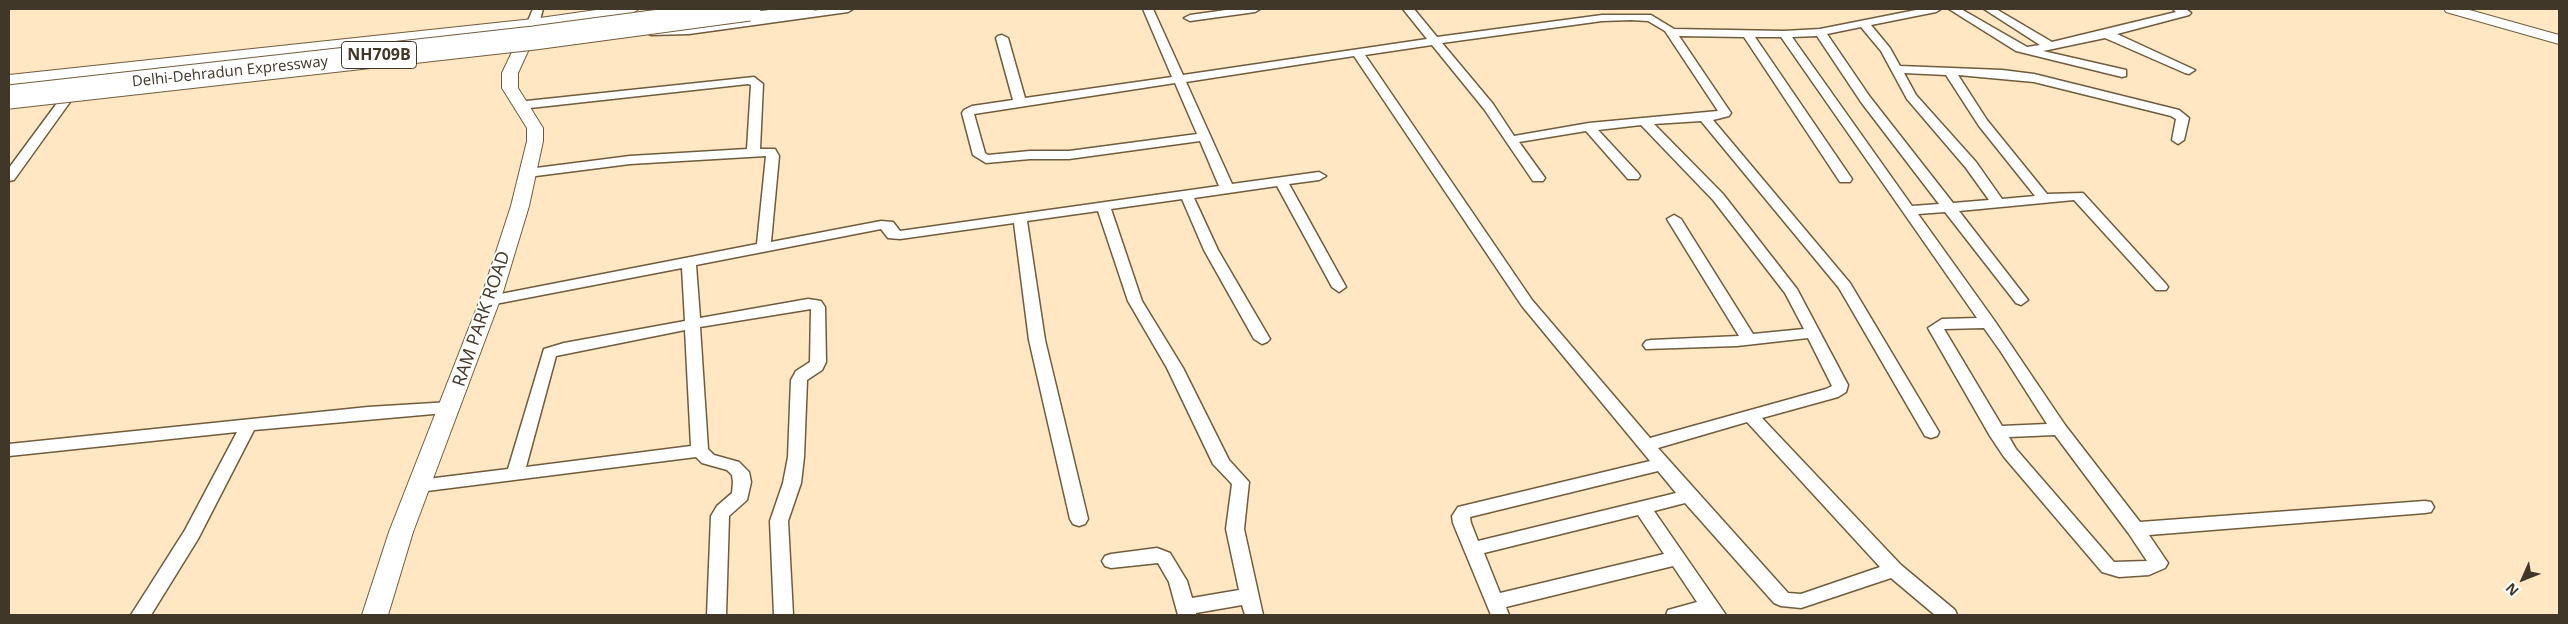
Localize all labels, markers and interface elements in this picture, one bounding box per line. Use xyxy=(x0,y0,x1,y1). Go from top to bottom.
road number: NH709B xyxy=(342,42,416,68)
street label: Delhi-Dehradun Expressway xyxy=(131,53,329,91)
street label: RAM PARK ROAD xyxy=(449,248,515,390)
north arrow xyxy=(2498,554,2548,604)
text: N xyxy=(2501,579,2523,600)

